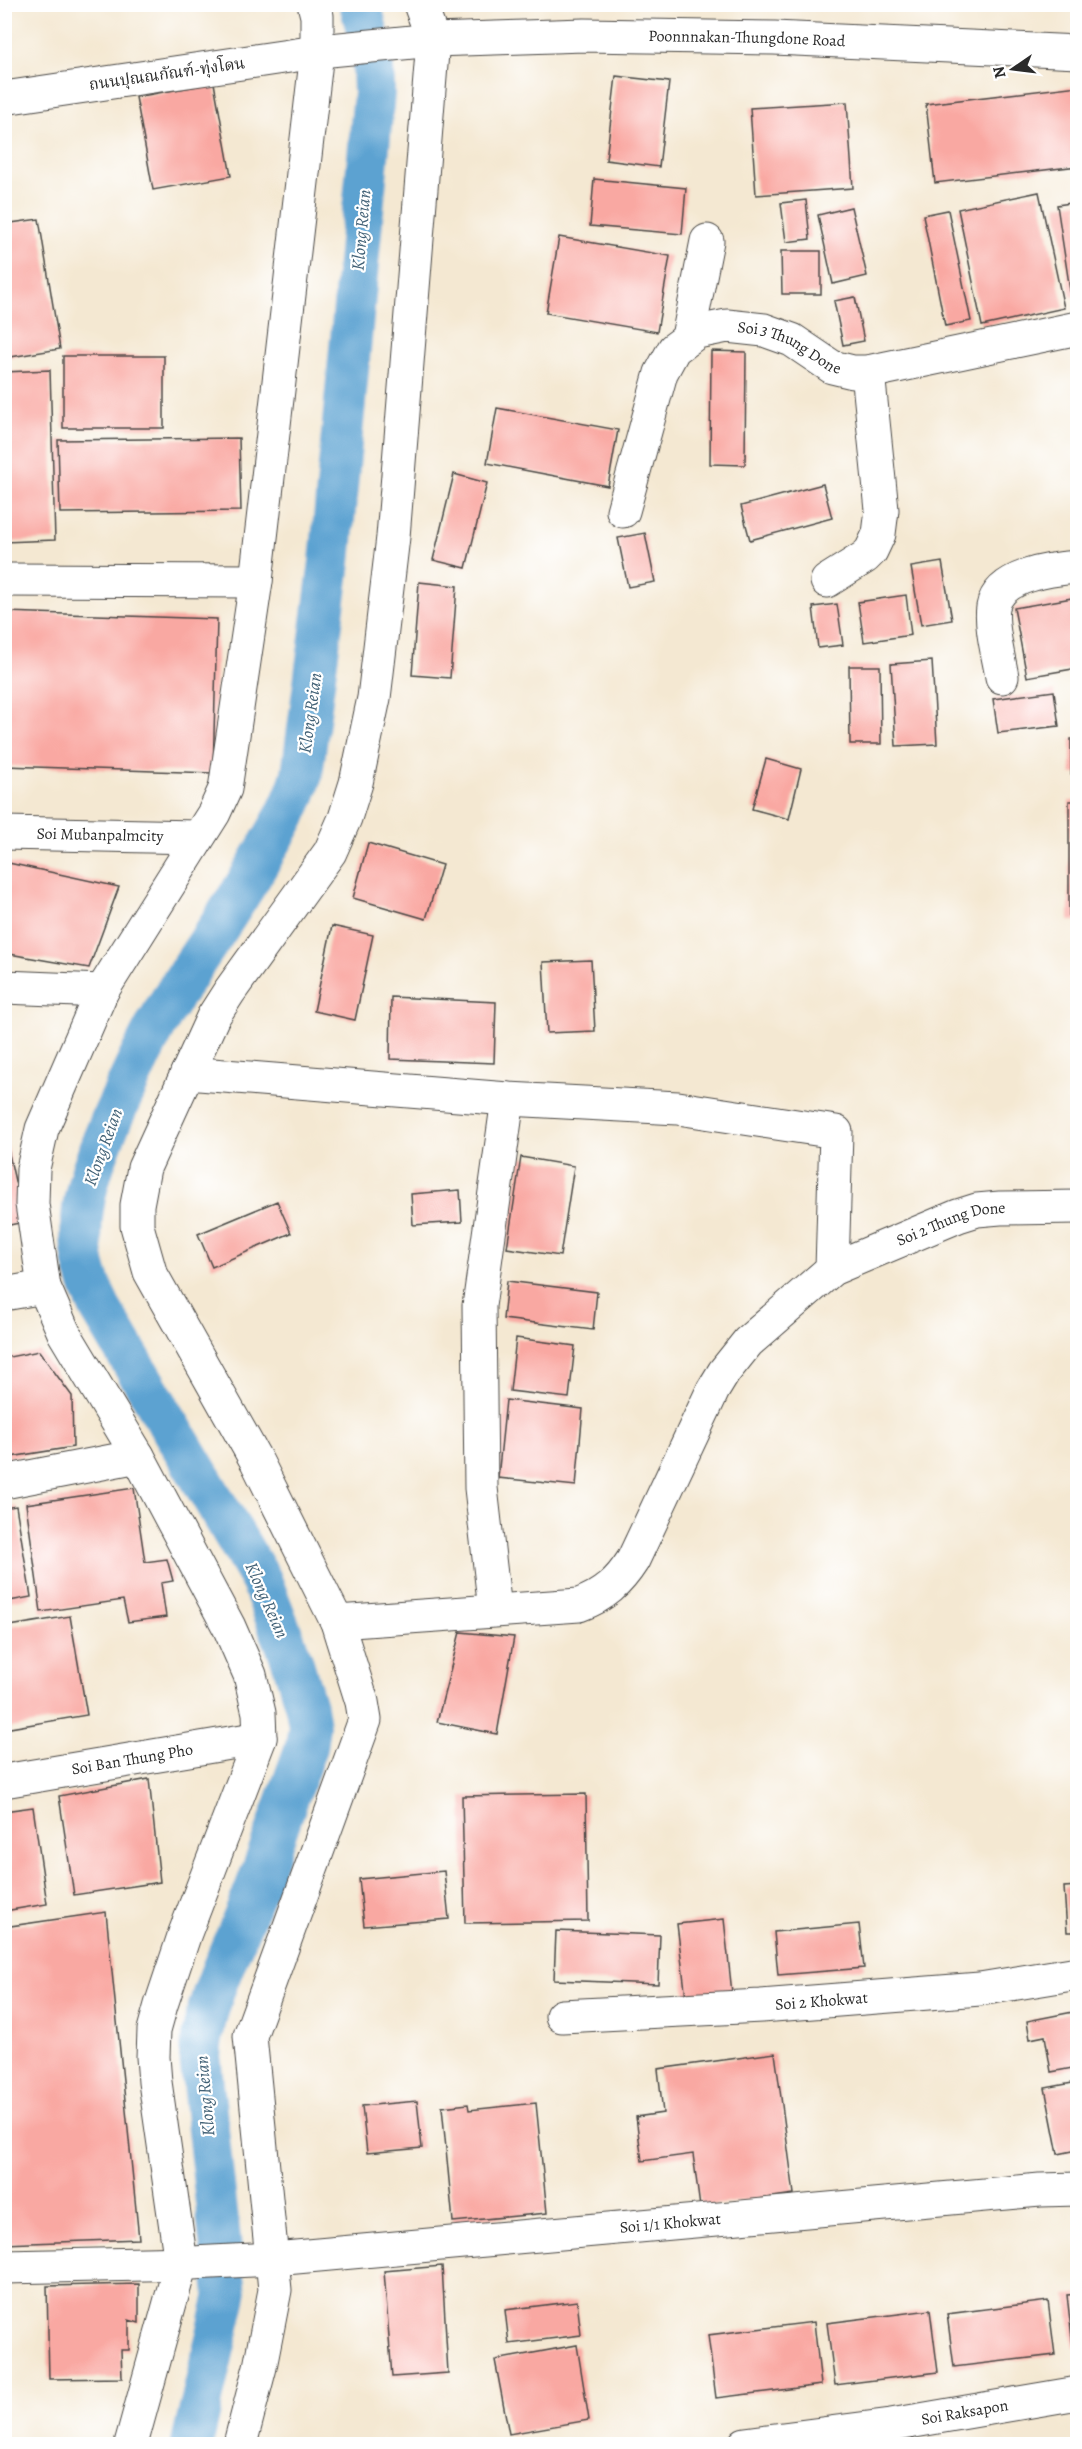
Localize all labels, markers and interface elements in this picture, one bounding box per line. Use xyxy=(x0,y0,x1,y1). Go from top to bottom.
street label: Poonnnakan-Thungdone Road xyxy=(648,25,846,52)
north arrow xyxy=(983,39,1043,99)
street label: ถนนปุณณกัณฑ์-ทุ่งโดน xyxy=(88,52,246,96)
text: N xyxy=(987,64,1011,81)
water label: Klong Reian xyxy=(346,189,376,271)
street label: Soi 3 Thung Done xyxy=(736,316,843,380)
water label: Klong Reian xyxy=(292,671,328,755)
street label: Soi Mubanpalmcity xyxy=(36,823,165,847)
water label: Klong Reian xyxy=(78,1105,128,1189)
street label: Soi 2 Thung Done xyxy=(893,1197,1006,1252)
water label: Klong Reian xyxy=(240,1558,294,1642)
street label: Soi Ban Thung Pho xyxy=(70,1738,195,1780)
street label: Soi 2 Khokwat xyxy=(774,1987,869,2016)
water label: Klong Reian xyxy=(190,2055,220,2137)
street label: Soi 1/1 Khokwat xyxy=(619,2208,722,2239)
street label: Soi Raksapon xyxy=(920,2394,1010,2431)

